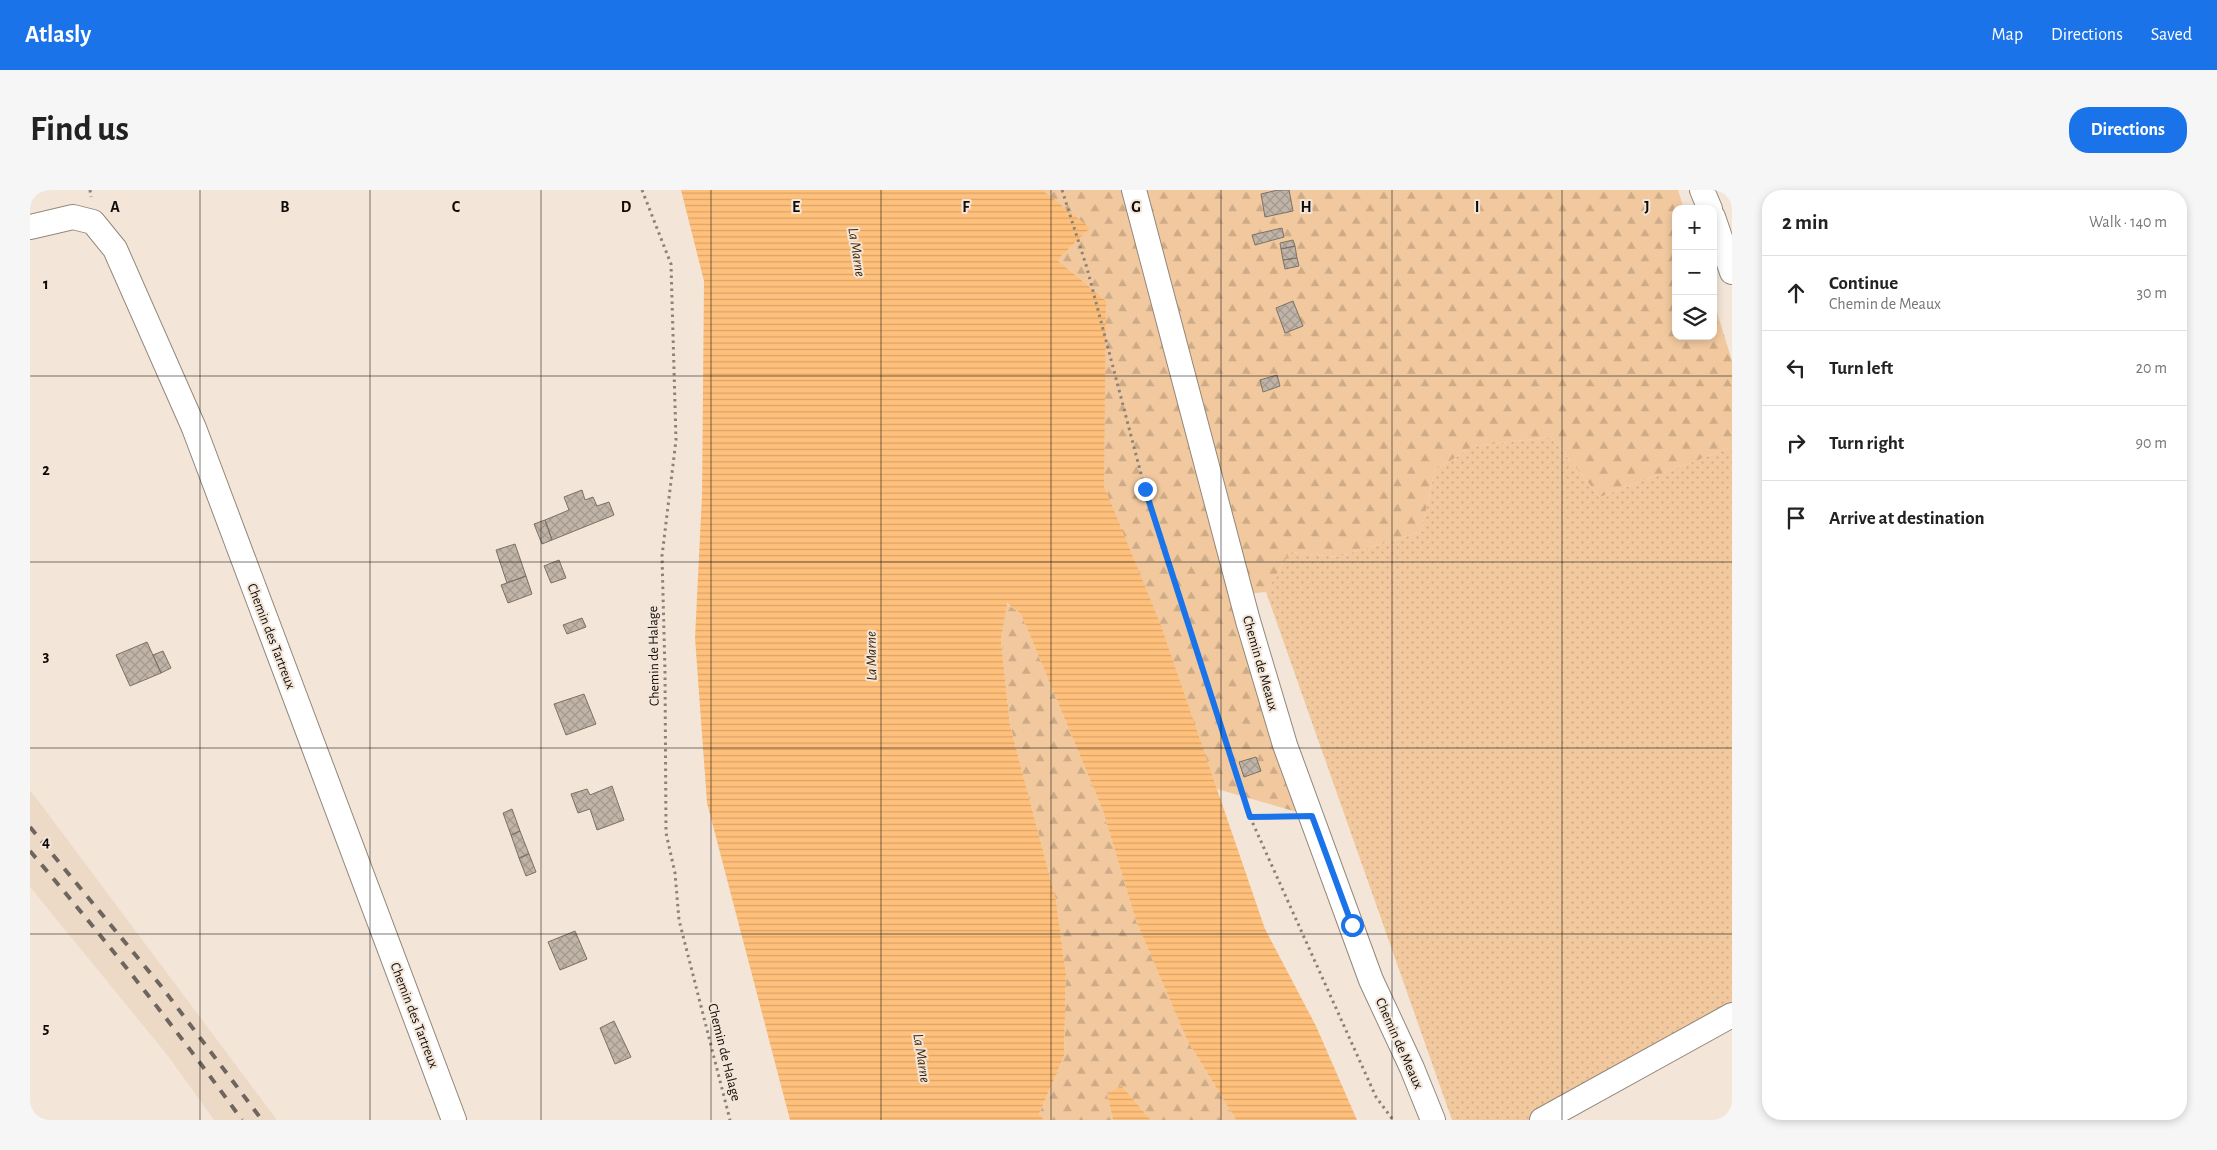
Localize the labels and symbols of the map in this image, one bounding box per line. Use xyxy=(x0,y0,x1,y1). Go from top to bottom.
text: A xyxy=(110,199,120,215)
text: B xyxy=(280,199,290,215)
text: C xyxy=(452,199,461,215)
text: D xyxy=(621,199,632,215)
text: E xyxy=(792,199,800,215)
text: F xyxy=(962,199,970,215)
text: G xyxy=(1131,199,1141,215)
text: H xyxy=(1300,199,1312,215)
text: I xyxy=(1475,199,1479,215)
text: J xyxy=(1644,199,1650,215)
water label: La Marne xyxy=(845,226,868,278)
text: 1 xyxy=(43,276,49,292)
text: 2 xyxy=(42,462,50,478)
route end xyxy=(1134,478,1157,501)
street label: Chemin des Tartreux xyxy=(245,582,298,691)
street label: Chemin de Halage xyxy=(646,606,662,706)
street label: Chemin de Meaux xyxy=(1240,614,1280,712)
water label: La Marne xyxy=(864,631,879,681)
text: 3 xyxy=(43,648,50,664)
text: 4 xyxy=(42,834,50,850)
route start xyxy=(1341,914,1364,937)
street label: Chemin des Tartreux xyxy=(388,961,441,1070)
street label: Chemin de Meaux xyxy=(1373,996,1425,1091)
street label: Chemin de Halage xyxy=(705,1002,743,1103)
text: 5 xyxy=(43,1020,50,1036)
water label: La Marne xyxy=(910,1032,933,1084)

